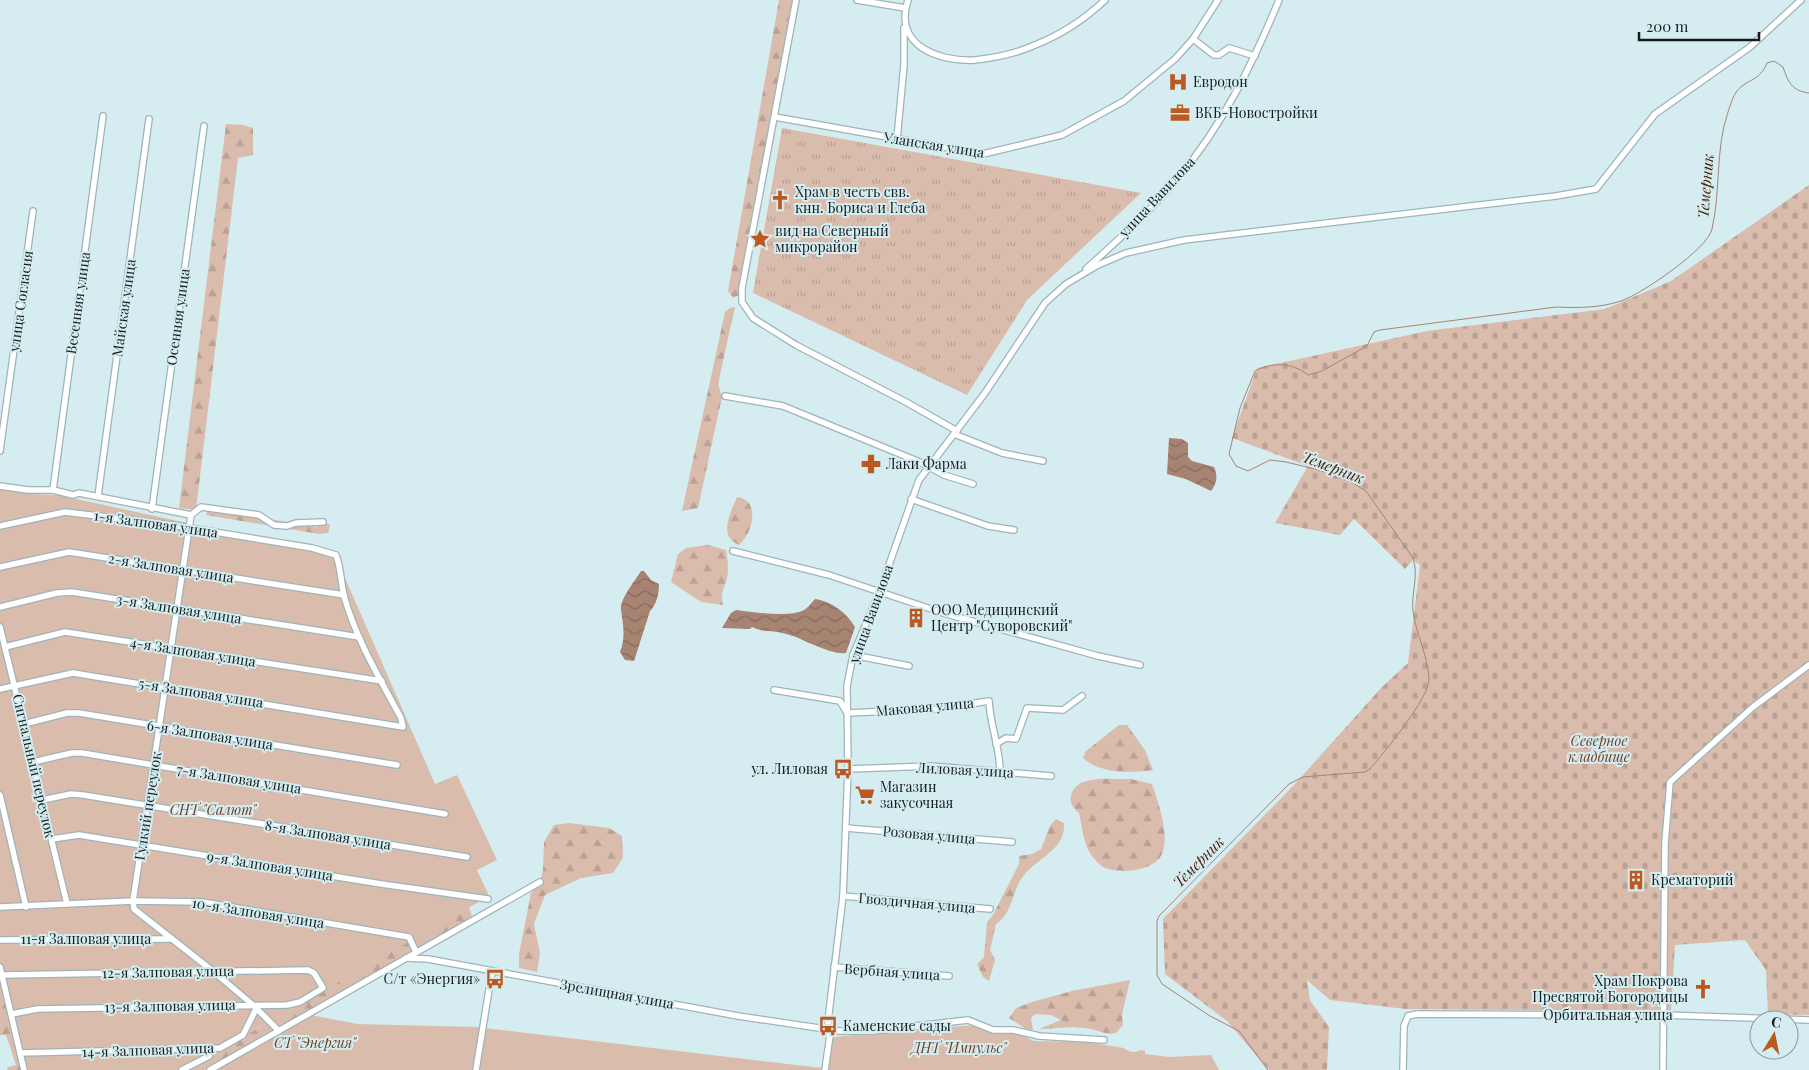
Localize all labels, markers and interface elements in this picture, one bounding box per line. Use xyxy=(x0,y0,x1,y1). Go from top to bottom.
scale bar xyxy=(1639,10,1759,42)
text: 200 m xyxy=(1646,16,1689,36)
hospital icon: Евродон xyxy=(1167,71,1189,93)
place label: Евродон xyxy=(1193,72,1248,91)
office icon: ВКБ-Новостройки xyxy=(1169,102,1191,124)
place label: ВКБ-Новостройки xyxy=(1195,103,1318,122)
street label: Уланская улица xyxy=(881,127,986,162)
street label: улица Вавилова xyxy=(1114,152,1199,242)
water label: Темерник xyxy=(1692,153,1718,219)
place label: Храм в честь свв. кнн. Бориса и Глеба xyxy=(795,182,925,217)
church icon: Храм в честь свв. кнн. Бориса и Глеба xyxy=(769,189,791,211)
place label: вид на Северный микрорайон xyxy=(775,221,889,256)
place icon: вид на Северный микрорайон xyxy=(749,228,771,250)
street label: улица Согласия xyxy=(4,249,37,354)
street label: Весенняя улица xyxy=(61,251,94,355)
street label: Майская улица xyxy=(107,258,140,358)
street label: Осенняя улица xyxy=(161,267,194,367)
water label: Темерник xyxy=(1299,446,1367,488)
pharmacy icon: Лаки Фарма xyxy=(860,453,882,475)
place label: Лаки Фарма xyxy=(885,454,967,473)
street label: 1-я Залповая улица xyxy=(93,505,219,542)
street label: 2-я Залповая улица xyxy=(107,548,235,587)
street label: улица Вавилова xyxy=(844,562,897,667)
street label: 3-я Залповая улица xyxy=(115,589,243,628)
place label: ООО Медицинский Центр "Суворовский" xyxy=(931,600,1072,635)
building icon: ООО Медицинский Центр "Суворовский" xyxy=(905,607,927,629)
street label: 4-я Залповая улица xyxy=(129,632,257,671)
street label: 5-я Залповая улица xyxy=(137,673,265,712)
street label: Сигнальный переулок xyxy=(9,692,60,840)
street label: Маковая улица xyxy=(875,693,975,720)
street label: 6-я Залповая улица xyxy=(146,715,275,754)
park label: Северное кладбище xyxy=(1568,731,1630,766)
street label: Гулкий переулок xyxy=(130,750,165,862)
street label: Лиловая улица xyxy=(915,757,1014,782)
bus stop icon: ул. Лиловая xyxy=(832,758,854,780)
street label: 7-я Залповая улица xyxy=(176,759,303,798)
place label: ул. Лиловая xyxy=(750,759,828,778)
place label: Магазин закусочная xyxy=(880,777,954,812)
supermarket icon: Магазин закусочная xyxy=(854,784,876,806)
park label: СНТ "Салют" xyxy=(170,800,257,819)
street label: 8-я Залповая улица xyxy=(264,815,393,854)
street label: Розовая улица xyxy=(882,821,976,848)
water label: Темерник xyxy=(1168,831,1228,891)
street label: 9-я Залповая улица xyxy=(206,846,334,885)
building icon: Крематорий xyxy=(1625,869,1647,891)
place label: Крематорий xyxy=(1651,870,1734,889)
street label: Гвоздичная улица xyxy=(858,888,976,917)
street label: 10-я Залповая улица xyxy=(191,893,326,932)
street label: 11-я Залповая улица xyxy=(21,929,151,948)
street label: Вербная улица xyxy=(843,959,941,984)
street label: 12-я Залповая улица xyxy=(102,961,234,982)
bus stop icon: С/т «Энергия» xyxy=(484,968,506,990)
place label: С/т «Энергия» xyxy=(384,969,480,988)
place label: Храм Покрова Пресвятой Богородицы xyxy=(1532,971,1688,1006)
street label: Зрелищная улица xyxy=(559,974,676,1013)
church icon: Храм Покрова Пресвятой Богородицы xyxy=(1692,978,1714,1000)
street label: 13-я Залповая улица xyxy=(104,995,236,1016)
street label: Орбитальная улица xyxy=(1543,1005,1673,1024)
north arrow xyxy=(1749,1010,1799,1060)
text: С xyxy=(1770,1011,1783,1032)
bus stop icon: Каменские сады xyxy=(817,1015,839,1037)
place label: Каменские сады xyxy=(843,1016,951,1035)
park label: СТ "Энергия" xyxy=(274,1033,357,1052)
street label: 14-я Залповая улица xyxy=(82,1038,214,1061)
park label: ДНТ "Импульс" xyxy=(908,1038,1007,1057)

